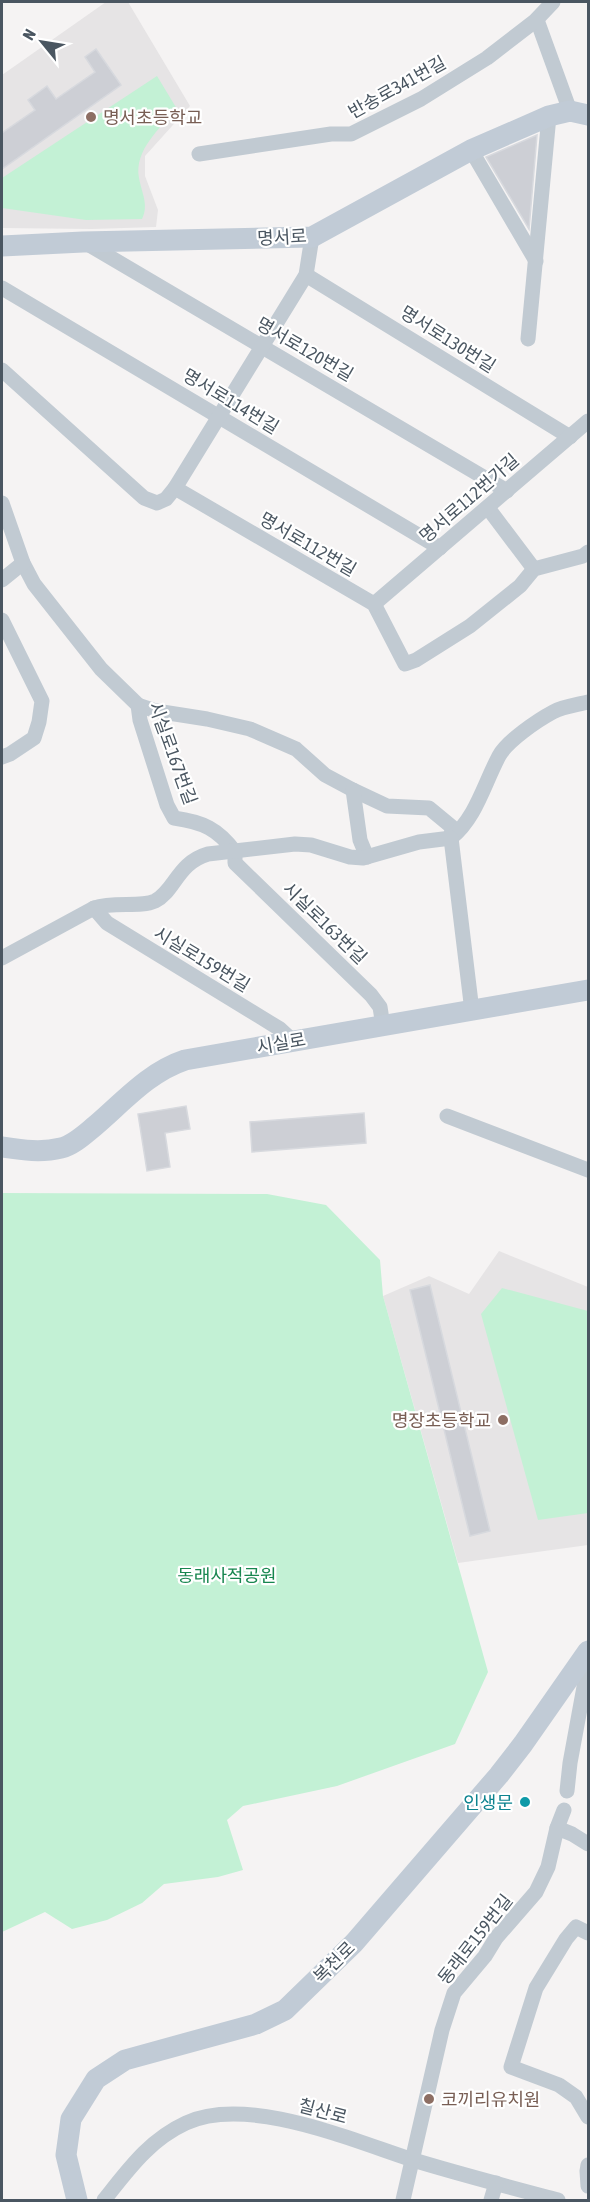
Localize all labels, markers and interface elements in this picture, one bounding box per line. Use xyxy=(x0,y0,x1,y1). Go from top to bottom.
north arrow xyxy=(12,12,72,72)
text: N xyxy=(19,26,39,43)
street label: 반송로341번길 xyxy=(345,52,449,122)
place label: 명서초등학교 xyxy=(103,107,202,128)
marker: 명서초등학교 xyxy=(84,110,98,124)
street label: 명서로 xyxy=(257,225,307,249)
street label: 명서로130번길 xyxy=(397,301,499,377)
street label: 명서로120번길 xyxy=(253,313,357,385)
street label: 명서로114번길 xyxy=(179,364,283,438)
street label: 명서로112번가길 xyxy=(415,449,523,547)
street label: 명서로112번길 xyxy=(256,508,360,580)
street label: 시실로167번길 xyxy=(145,699,201,807)
street label: 시실로163번길 xyxy=(279,878,371,968)
street label: 시실로159번길 xyxy=(150,922,254,996)
street label: 시실로 xyxy=(255,1028,307,1058)
place label: 명장초등학교 xyxy=(392,1410,491,1431)
marker: 명장초등학교 xyxy=(496,1413,510,1427)
park label: 동래사적공원 xyxy=(177,1565,277,1586)
place label: 인생문 xyxy=(463,1792,513,1813)
marker: 인생문 xyxy=(518,1795,532,1809)
street label: 동래로159번길 xyxy=(433,1890,517,1988)
street label: 복천로 xyxy=(309,1937,359,1987)
place label: 코끼리유치원 xyxy=(441,2089,540,2110)
marker: 코끼리유치원 xyxy=(422,2092,436,2106)
street label: 칠산로 xyxy=(296,2094,350,2128)

